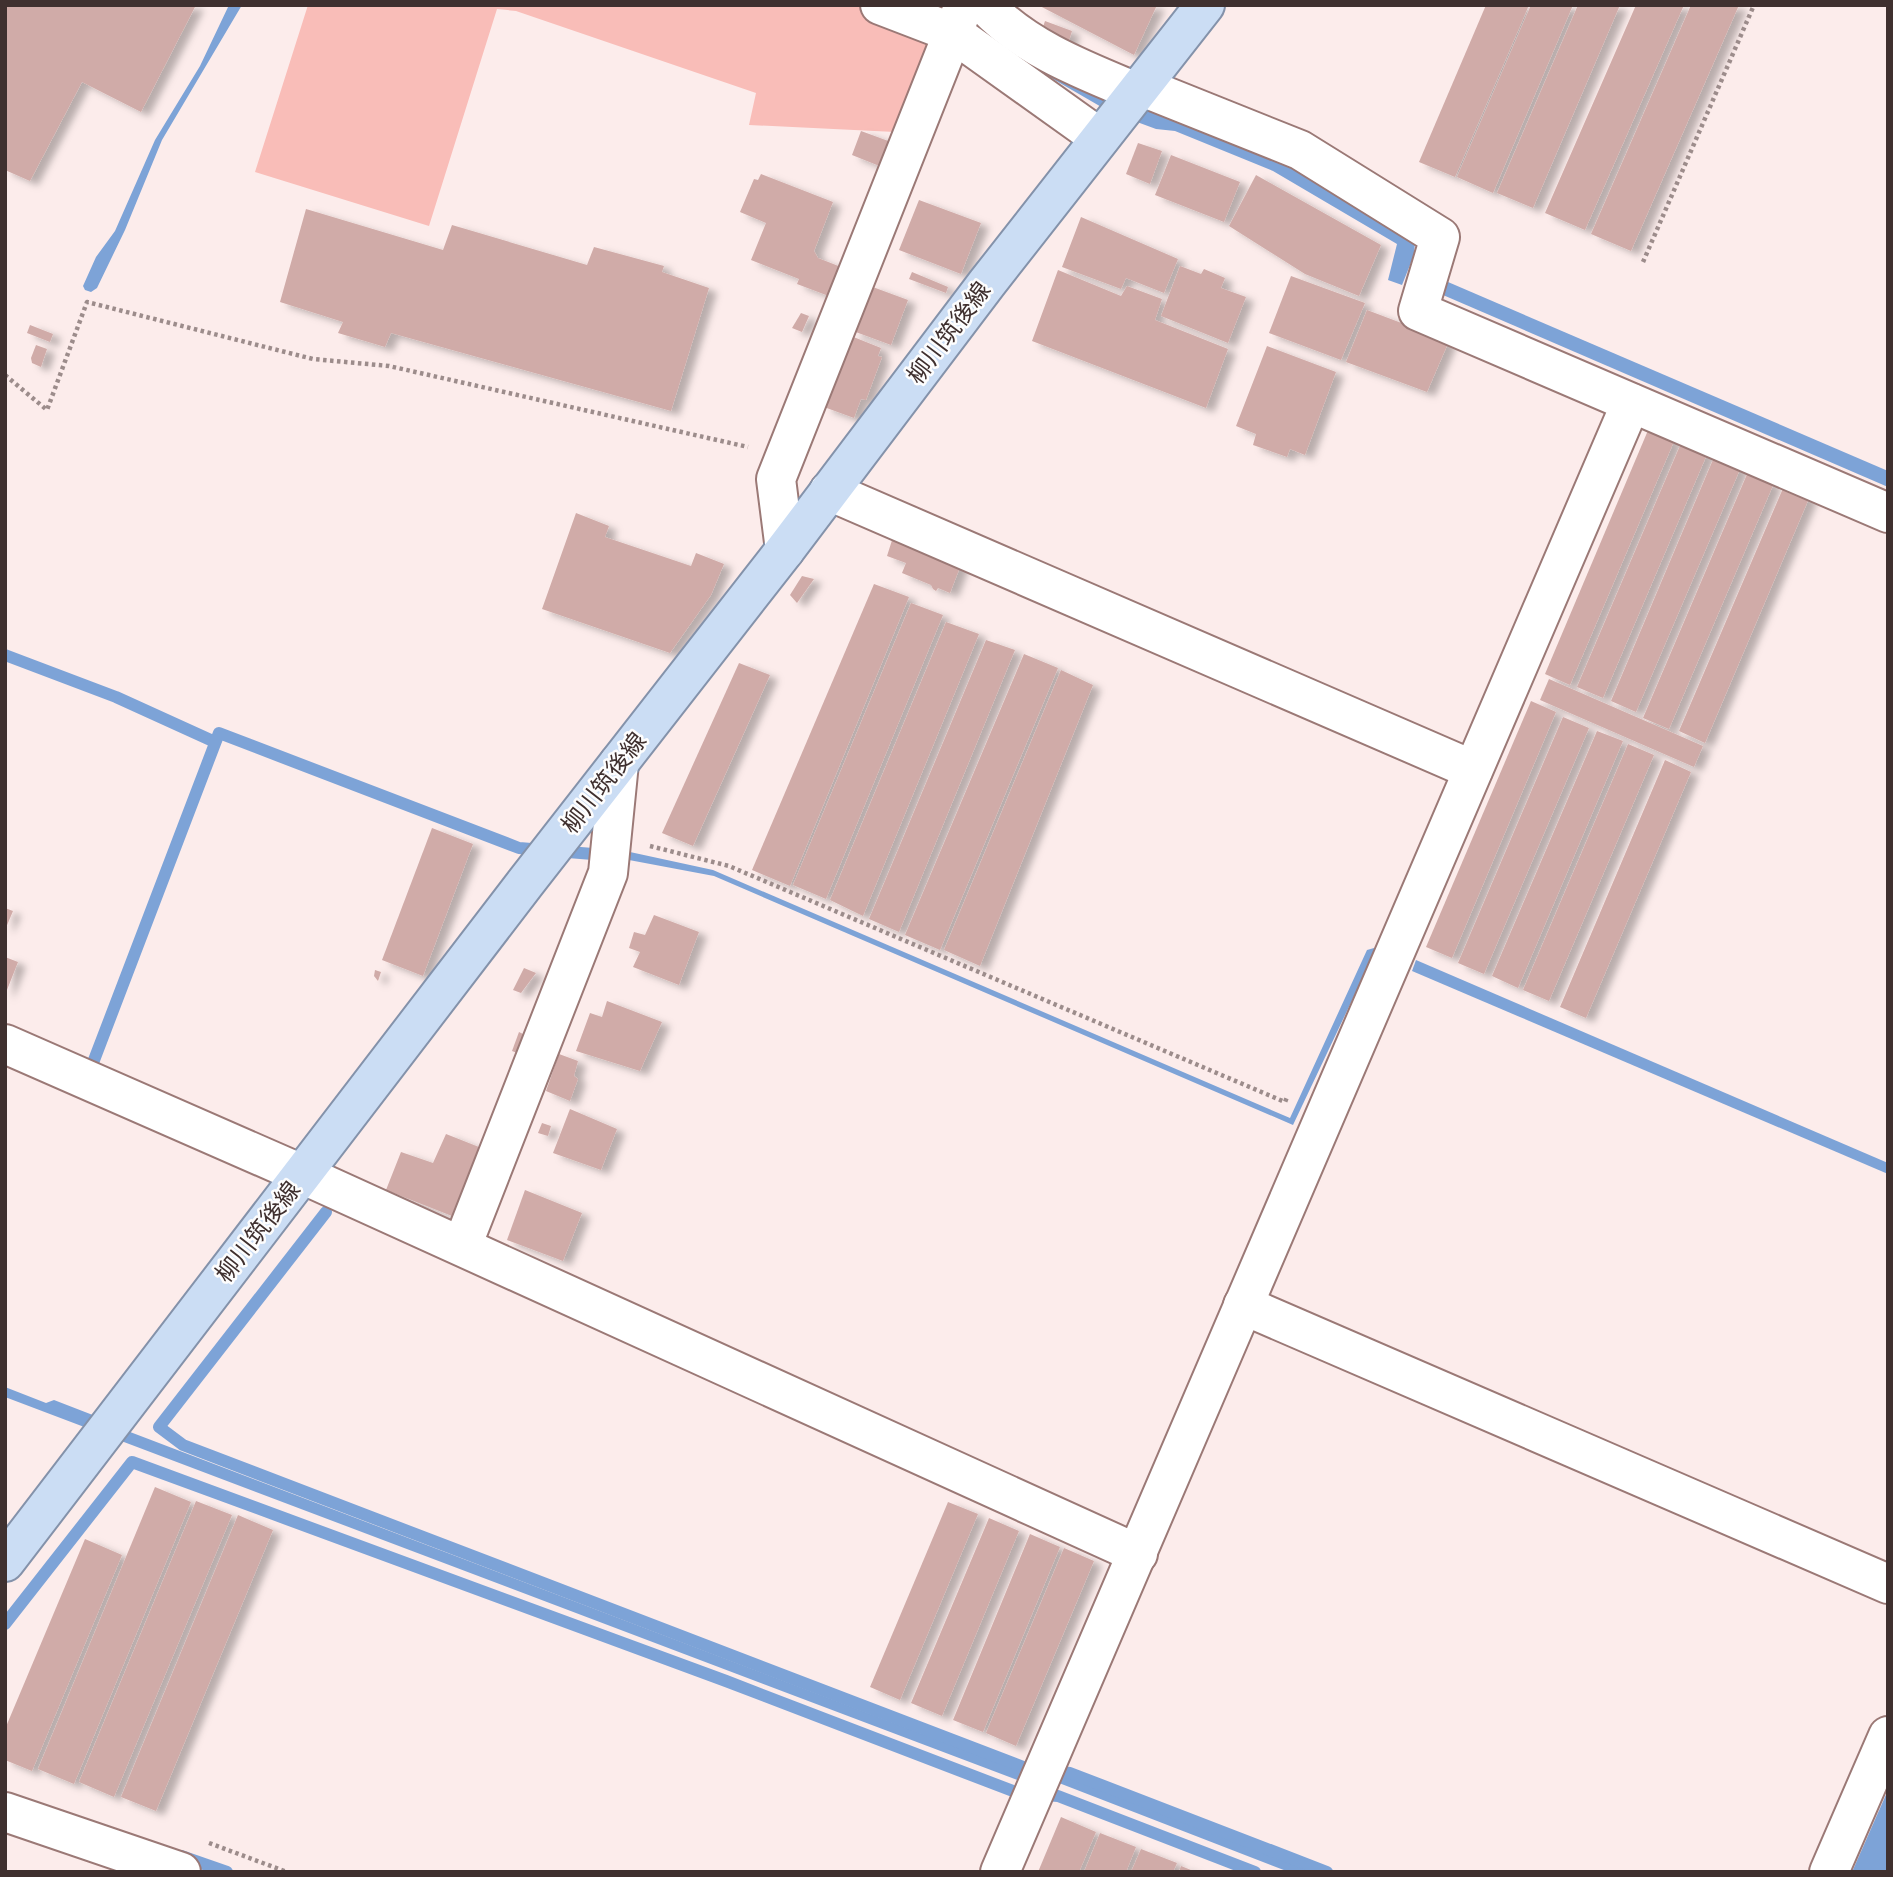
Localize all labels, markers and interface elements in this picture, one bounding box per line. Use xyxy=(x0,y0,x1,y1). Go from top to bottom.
street label: 柳川筑後線 xyxy=(902,277,996,389)
street label: 柳川筑後線 xyxy=(556,727,652,839)
street label: 柳川筑後線 xyxy=(210,1176,306,1288)

